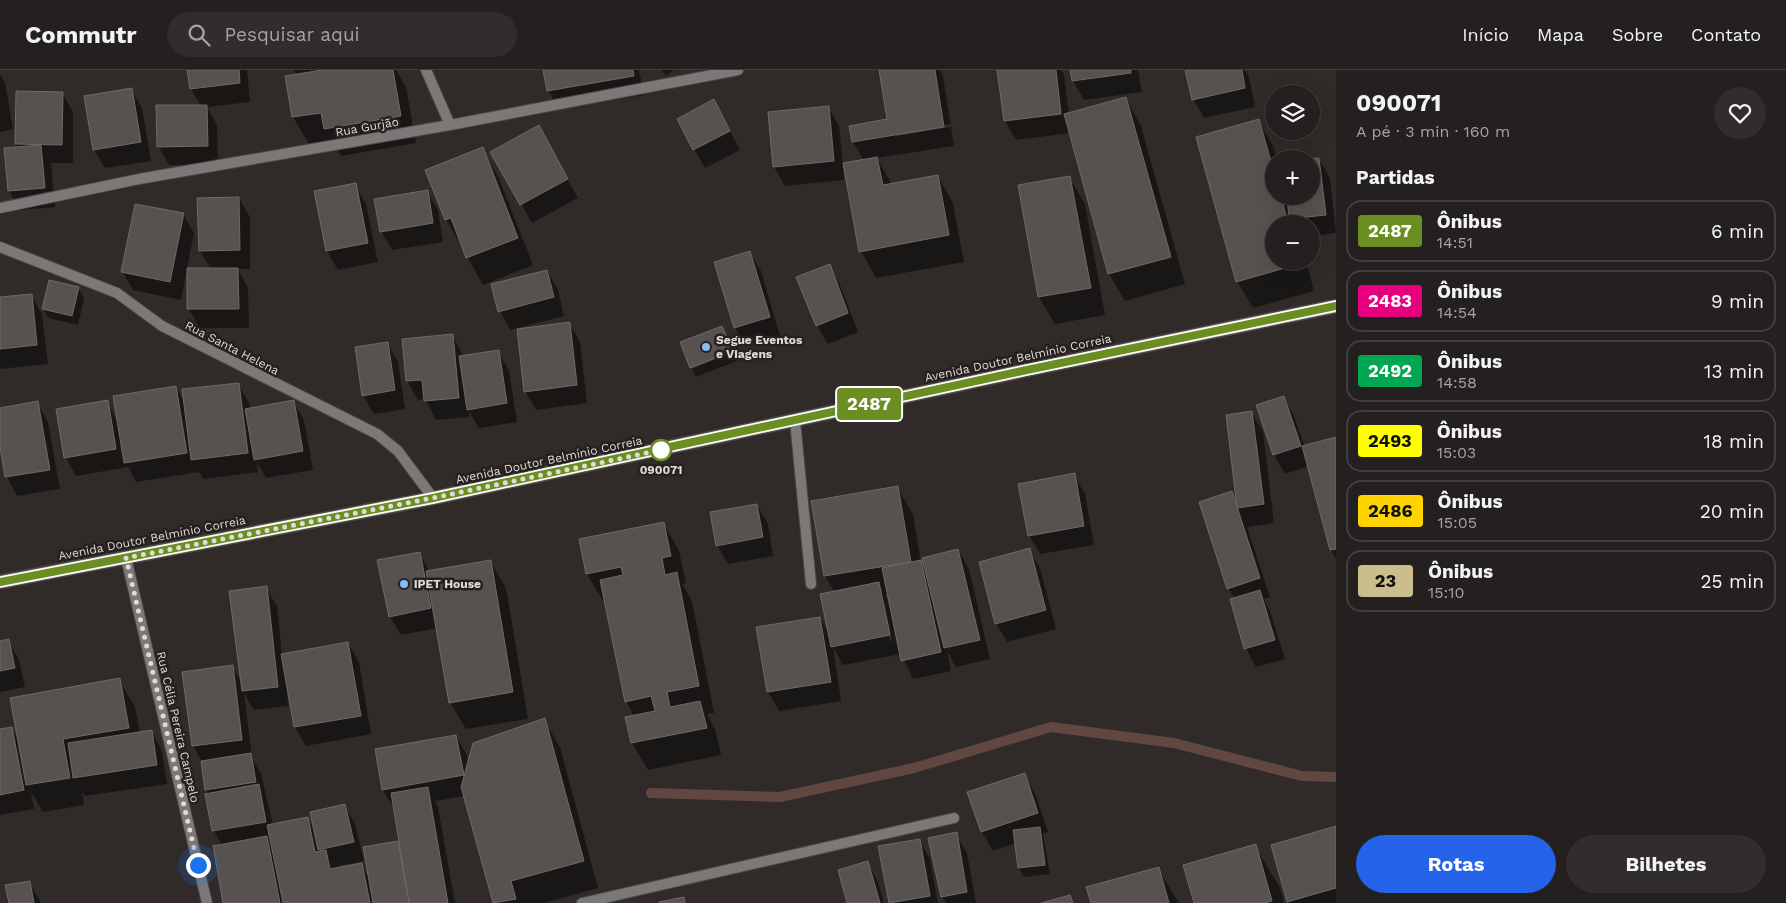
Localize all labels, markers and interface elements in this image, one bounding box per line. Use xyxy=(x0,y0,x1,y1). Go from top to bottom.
search box xyxy=(167,12,517,57)
text: Commutr xyxy=(25,21,137,49)
icon: search xyxy=(185,21,213,49)
text: Pesquisar aqui xyxy=(225,23,360,46)
text: Início xyxy=(1462,24,1509,45)
text: Mapa xyxy=(1537,24,1584,45)
text: Sobre xyxy=(1612,24,1663,45)
text: Contato xyxy=(1691,24,1761,45)
map controls xyxy=(1265,85,1320,270)
button: layers xyxy=(1265,85,1320,140)
button: heart xyxy=(1714,87,1766,139)
text: 090071 xyxy=(1356,89,1441,117)
street label: Rua Gurjão xyxy=(334,115,400,139)
text: A pé · 3 min · 160 m xyxy=(1356,122,1510,141)
button: + xyxy=(1265,150,1320,205)
text: Partidas xyxy=(1356,166,1435,189)
text: Ônibus xyxy=(1437,210,1502,233)
button: − xyxy=(1265,215,1320,270)
text: 2487 xyxy=(1368,220,1412,241)
text: 6 min xyxy=(1711,220,1764,243)
text: 14:51 xyxy=(1437,233,1473,252)
text: Ônibus xyxy=(1437,280,1502,303)
text: 2483 xyxy=(1368,290,1412,311)
text: 9 min xyxy=(1711,290,1764,313)
text: 14:54 xyxy=(1437,303,1477,322)
street label: Rua Santa Helena xyxy=(183,318,282,378)
street label: Avenida Doutor Belmínio Correia xyxy=(923,331,1113,385)
place label: Segue Eventos e Viagens xyxy=(716,333,803,361)
marker: Segue Eventos e Viagens xyxy=(700,341,712,353)
text: Ônibus xyxy=(1437,350,1502,373)
text: 2492 xyxy=(1368,360,1412,381)
text: 13 min xyxy=(1704,360,1764,383)
text: 14:58 xyxy=(1437,373,1477,392)
line badge: 2487 xyxy=(834,388,904,420)
text: 2487 xyxy=(847,393,891,414)
text: Ônibus xyxy=(1437,420,1502,443)
text: 2493 xyxy=(1368,430,1412,451)
text: 18 min xyxy=(1703,430,1764,453)
street label: Avenida Doutor Belmínio Correia xyxy=(454,433,644,487)
marker: 090071 xyxy=(650,439,672,461)
text: 15:03 xyxy=(1437,443,1476,462)
place label: 090071 xyxy=(640,463,682,477)
text: Ônibus xyxy=(1438,490,1503,513)
text: 2486 xyxy=(1368,500,1413,521)
text: 20 min xyxy=(1700,500,1764,523)
street label: Avenida Doutor Belmínio Correia xyxy=(57,513,247,563)
text: 15:05 xyxy=(1438,513,1477,532)
text: Ônibus xyxy=(1428,560,1493,583)
text: 23 xyxy=(1375,570,1396,591)
text: 25 min xyxy=(1700,570,1764,593)
place label: iPET House xyxy=(414,577,481,591)
marker: iPET House xyxy=(398,578,410,590)
text: 15:10 xyxy=(1428,583,1464,602)
street label: Rua Célia Pereira Campelo xyxy=(154,650,202,804)
button: Rotas xyxy=(1356,835,1556,893)
button: Bilhetes xyxy=(1566,835,1766,893)
your location xyxy=(186,853,211,878)

